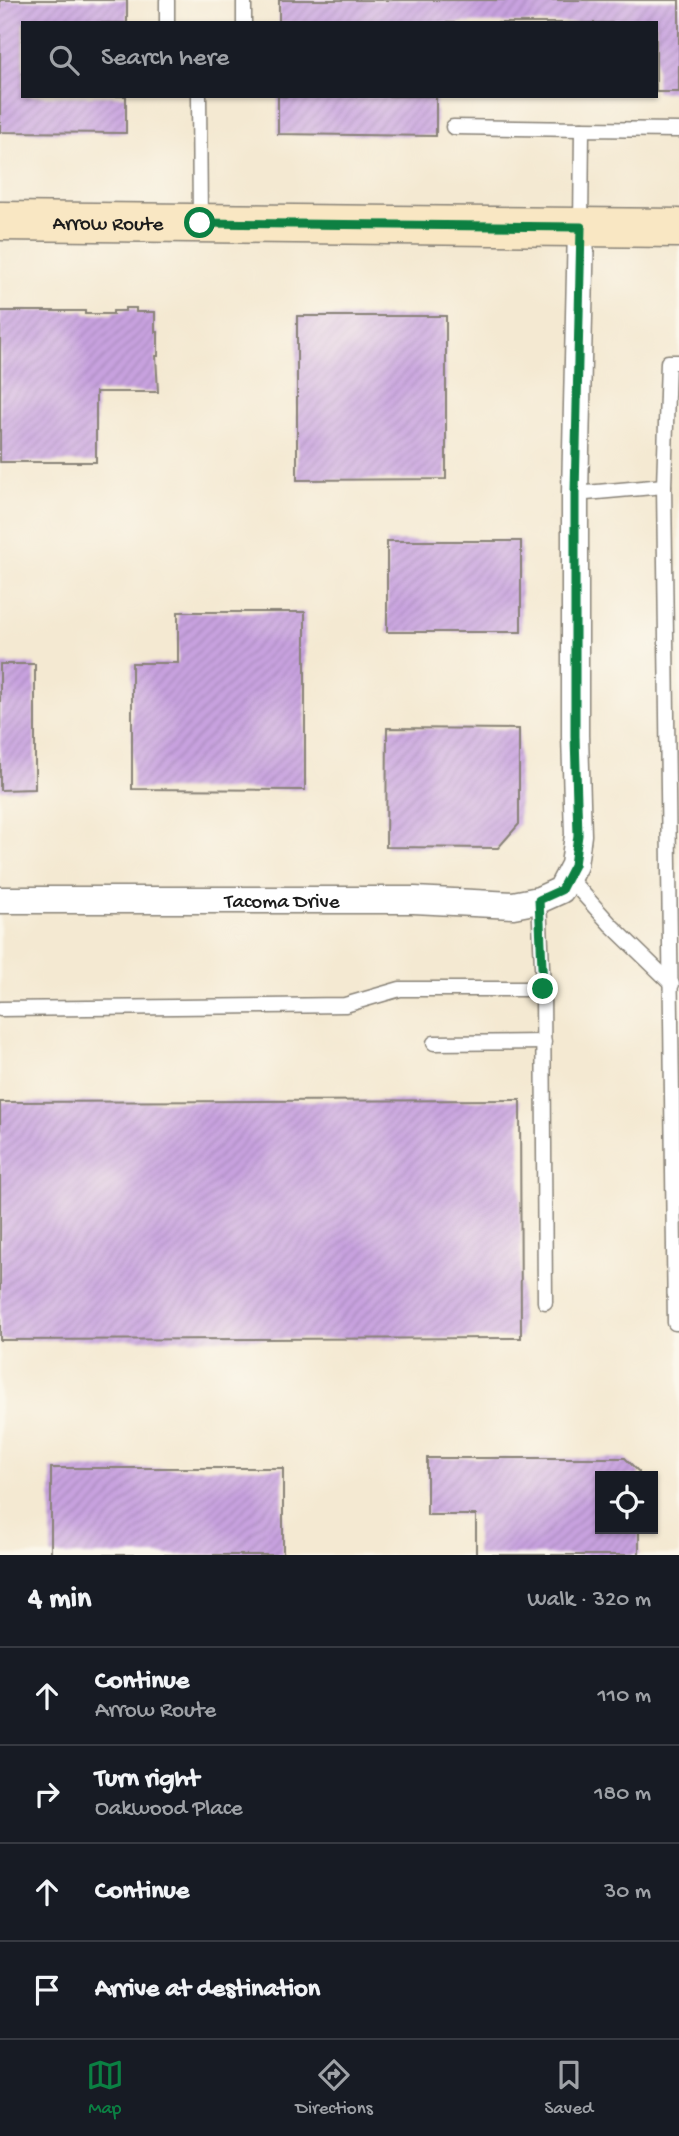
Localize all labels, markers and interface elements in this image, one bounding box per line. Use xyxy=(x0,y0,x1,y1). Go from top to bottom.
search box xyxy=(21,21,658,98)
icon: search xyxy=(45,41,83,79)
text: Search here xyxy=(101,44,229,75)
route start xyxy=(184,207,215,238)
street label: Arrow Route xyxy=(53,213,165,239)
street label: Tacoma Drive xyxy=(223,891,341,916)
route end xyxy=(527,973,558,1004)
map controls xyxy=(595,1471,658,1534)
button: locate xyxy=(595,1471,658,1534)
text: 4 min xyxy=(28,1583,91,1618)
text: Walk · 320 m xyxy=(527,1587,651,1614)
text: Continue xyxy=(95,1667,189,1698)
icon: ahead xyxy=(28,1677,66,1715)
text: 110 m xyxy=(598,1683,651,1710)
text: Arrow Route xyxy=(95,1698,216,1725)
text: Turn right xyxy=(95,1765,199,1796)
icon: right xyxy=(28,1775,66,1813)
text: 180 m xyxy=(594,1781,651,1808)
text: Oakwood Place xyxy=(95,1796,243,1823)
icon: ahead xyxy=(28,1873,66,1911)
text: Continue xyxy=(95,1877,189,1908)
text: 30 m xyxy=(604,1879,651,1906)
icon: arrive xyxy=(28,1971,66,2009)
text: Arrive at destination xyxy=(95,1975,320,2006)
tab: Map xyxy=(86,2056,124,2121)
tab: Directions xyxy=(296,2056,373,2121)
tab: Saved xyxy=(544,2056,593,2121)

